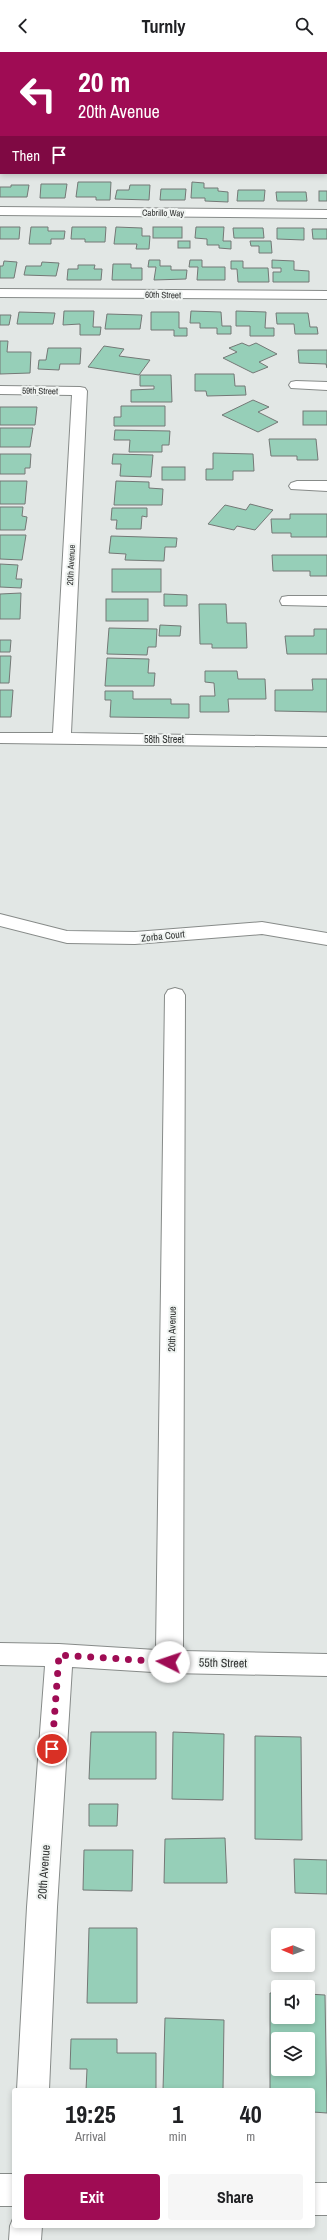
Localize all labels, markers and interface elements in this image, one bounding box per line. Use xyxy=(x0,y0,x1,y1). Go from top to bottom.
text: Turnly xyxy=(141,14,186,39)
icon: back xyxy=(12,15,34,37)
icon: search xyxy=(293,15,315,37)
text: 20 m xyxy=(78,63,130,101)
icon: left xyxy=(12,68,64,120)
text: 20th Avenue xyxy=(78,99,160,124)
icon: arrive xyxy=(48,144,70,166)
text: Then xyxy=(12,145,40,166)
street label: Cabrillo Way xyxy=(142,207,184,219)
street label: 60th Street xyxy=(145,289,181,301)
street label: 59th Street xyxy=(22,385,58,397)
street label: 20th Avenue xyxy=(64,544,78,586)
street label: 58th Street xyxy=(144,733,185,746)
street label: Zorba Court xyxy=(141,927,186,945)
street label: 20th Avenue xyxy=(165,1306,179,1352)
position arrow xyxy=(148,1641,190,1683)
street label: 55th Street xyxy=(199,1655,247,1671)
pin xyxy=(35,1732,69,1766)
icon: arrive xyxy=(41,1738,63,1760)
street label: 20th Avenue xyxy=(34,1844,54,1900)
north arrow xyxy=(271,1928,315,1972)
map controls xyxy=(271,1928,315,2076)
button: sound xyxy=(271,1980,315,2024)
button: layers xyxy=(271,2032,315,2076)
text: 19:25 xyxy=(65,2098,116,2130)
text: 1 xyxy=(172,2098,183,2130)
text: 40 xyxy=(240,2098,262,2130)
text: Arrival xyxy=(75,2128,106,2145)
text: min xyxy=(169,2128,187,2145)
text: m xyxy=(246,2128,255,2145)
button: Exit xyxy=(24,2174,160,2220)
button: Share xyxy=(168,2174,303,2220)

